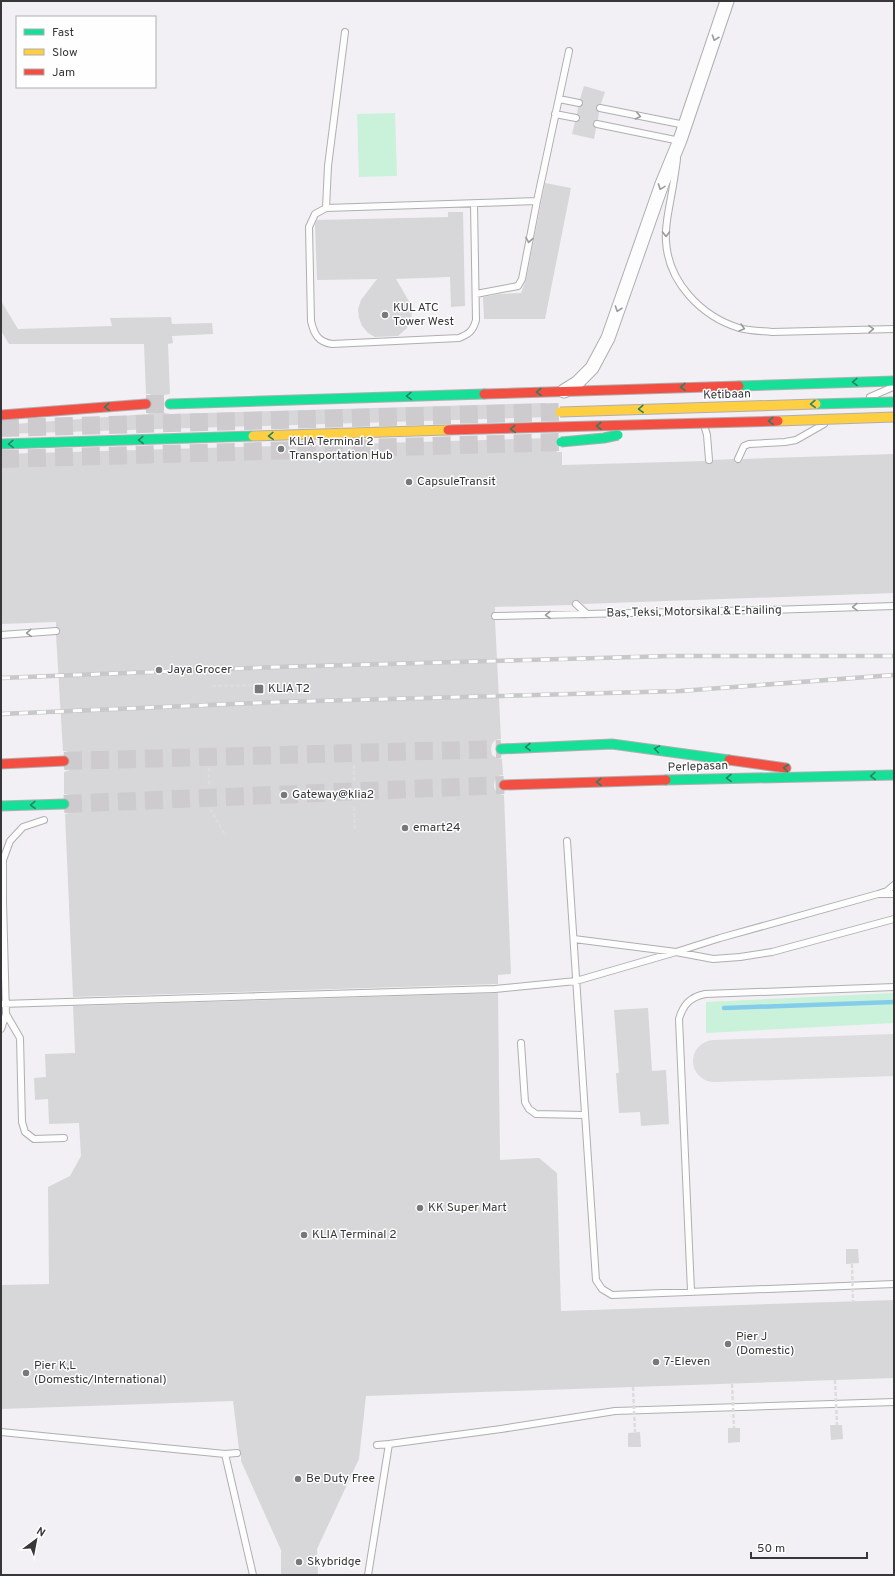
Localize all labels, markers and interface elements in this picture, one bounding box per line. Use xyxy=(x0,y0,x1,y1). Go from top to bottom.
legend xyxy=(16,16,156,88)
text: Fast xyxy=(52,25,74,41)
one-way arrow xyxy=(711,34,719,41)
text: Slow xyxy=(52,45,78,61)
text: Jam xyxy=(52,65,75,81)
one-way arrow xyxy=(635,111,641,119)
one-way arrow xyxy=(657,183,666,190)
one-way arrow xyxy=(662,231,670,237)
one-way arrow xyxy=(526,237,534,243)
place label: KUL ATC Tower West xyxy=(393,300,454,330)
one-way arrow xyxy=(614,306,622,313)
marker: KUL ATC Tower West xyxy=(380,310,390,320)
one-way arrow xyxy=(738,323,745,332)
one-way arrow xyxy=(868,325,874,334)
one-way arrow xyxy=(852,378,858,386)
one-way arrow xyxy=(680,383,686,392)
street label: Ketibaan xyxy=(703,386,751,404)
one-way arrow xyxy=(536,387,542,396)
one-way arrow xyxy=(406,392,412,400)
one-way arrow xyxy=(810,400,816,408)
one-way arrow xyxy=(104,402,110,411)
one-way arrow xyxy=(638,405,644,413)
one-way arrow xyxy=(768,417,774,425)
one-way arrow xyxy=(596,422,602,431)
one-way arrow xyxy=(510,425,516,433)
one-way arrow xyxy=(268,432,274,441)
place label: KLIA Terminal 2 Transportation Hub xyxy=(289,434,393,464)
one-way arrow xyxy=(138,436,144,444)
one-way arrow xyxy=(8,440,14,448)
marker: KLIA Terminal 2 Transportation Hub xyxy=(276,444,286,454)
place label: CapsuleTransit xyxy=(417,474,496,490)
marker: CapsuleTransit xyxy=(404,477,414,487)
street label: Bas, Teksi, Motorsikal & E-hailing xyxy=(606,602,782,622)
one-way arrow xyxy=(852,603,858,611)
one-way arrow xyxy=(545,611,551,619)
one-way arrow xyxy=(26,629,32,637)
place label: Jaya Grocer xyxy=(167,662,232,678)
marker: Jaya Grocer xyxy=(154,665,164,675)
place label: KLIA T2 xyxy=(268,681,310,697)
marker: KLIA T2 xyxy=(253,683,265,695)
one-way arrow xyxy=(525,743,531,752)
one-way arrow xyxy=(654,745,660,754)
street label: Perlepasan xyxy=(667,758,729,776)
one-way arrow xyxy=(783,764,789,773)
one-way arrow xyxy=(870,772,876,780)
one-way arrow xyxy=(726,773,732,782)
one-way arrow xyxy=(596,778,602,786)
place label: Gateway@klia2 xyxy=(292,787,374,803)
marker: Gateway@klia2 xyxy=(279,790,289,800)
one-way arrow xyxy=(30,801,36,810)
place label: emart24 xyxy=(413,820,460,836)
marker: emart24 xyxy=(400,823,410,833)
place label: KK Super Mart xyxy=(428,1200,507,1216)
marker: KK Super Mart xyxy=(415,1203,425,1213)
place label: KLIA Terminal 2 xyxy=(312,1227,397,1243)
marker: KLIA Terminal 2 xyxy=(299,1230,309,1240)
place label: Pier J (Domestic) xyxy=(736,1329,794,1359)
marker: Pier J (Domestic) xyxy=(723,1339,733,1349)
place label: 7-Eleven xyxy=(664,1354,710,1370)
marker: 7-Eleven xyxy=(651,1357,661,1367)
place label: Pier K,L (Domestic/International) xyxy=(34,1358,167,1388)
marker: Pier K,L (Domestic/International) xyxy=(21,1368,31,1378)
place label: Be Duty Free xyxy=(306,1471,375,1487)
marker: Be Duty Free xyxy=(293,1474,303,1484)
north arrow xyxy=(16,1520,56,1560)
text: N xyxy=(34,1524,48,1540)
scale bar xyxy=(751,1534,867,1560)
text: 50 m xyxy=(757,1541,785,1557)
place label: Skybridge xyxy=(307,1554,361,1570)
marker: Skybridge xyxy=(294,1557,304,1567)

